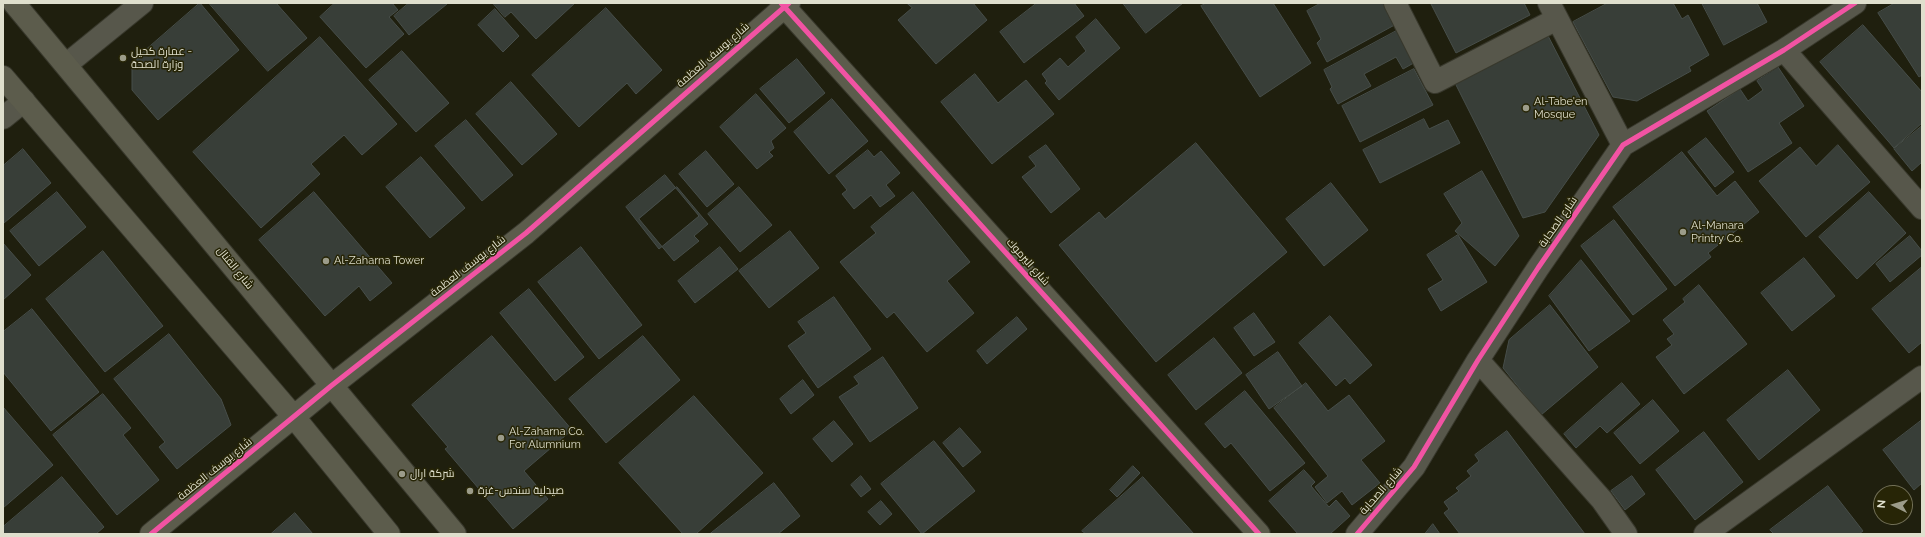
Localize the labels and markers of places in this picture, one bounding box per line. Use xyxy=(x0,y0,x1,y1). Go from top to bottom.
place label: عمارة كحيل - وزارة الصحة xyxy=(131,45,192,71)
marker: عمارة كحيل - وزارة الصحة xyxy=(118,53,128,63)
place label: Al-Tabe'en Mosque xyxy=(1534,95,1588,121)
marker: Al-Tabe'en Mosque xyxy=(1521,103,1531,113)
place label: Al-Manara Printry Co. xyxy=(1691,219,1744,245)
marker: Al-Manara Printry Co. xyxy=(1678,227,1688,237)
place label: Al-Zaharna Tower xyxy=(334,254,424,268)
marker: Al-Zaharna Tower xyxy=(321,256,331,266)
place label: Al-Zaharna Co. For Alumnium xyxy=(509,425,584,451)
marker: Al-Zaharna Co. For Alumnium xyxy=(496,433,506,443)
place label: شركة ارال xyxy=(410,467,454,481)
marker: شركة ارال xyxy=(397,469,407,479)
place label: صيدلية سندس-غزة xyxy=(478,484,564,498)
marker: صيدلية سندس-غزة xyxy=(465,486,475,496)

